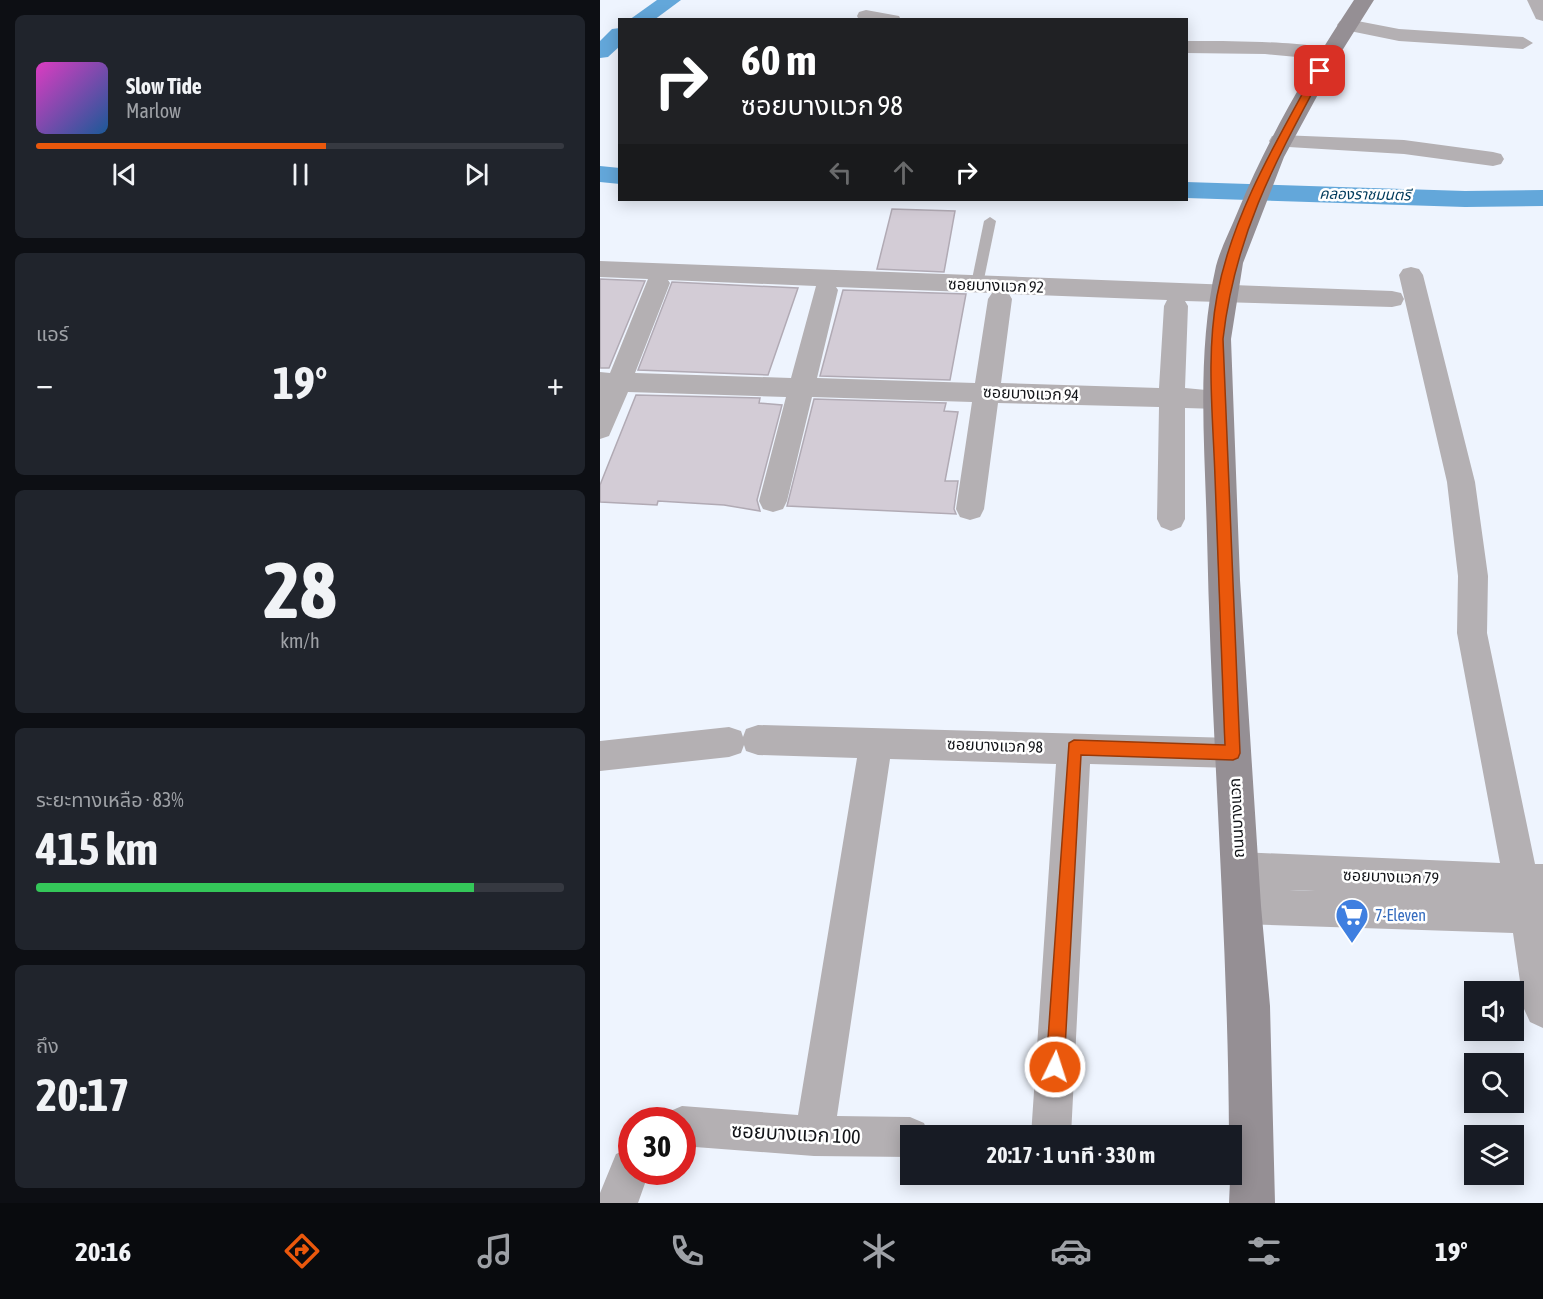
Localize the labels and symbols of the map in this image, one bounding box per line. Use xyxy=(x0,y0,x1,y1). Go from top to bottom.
pin xyxy=(1294,45,1345,96)
water label: คลองราชมนตรี xyxy=(1319,185,1414,203)
street label: ซอยบางแวก 92 xyxy=(948,274,1044,296)
street label: ซอยบางแวก 94 xyxy=(983,382,1079,404)
street label: ซอยบางแวก 98 xyxy=(947,734,1043,756)
street label: ถนนบางแวก xyxy=(1225,777,1247,859)
street label: ซอยบางแวก 79 xyxy=(1343,865,1439,887)
supermarket icon: 7-Eleven xyxy=(1334,897,1370,944)
place label: 7-Eleven xyxy=(1375,906,1426,924)
position arrow xyxy=(1023,1035,1087,1099)
speed limit sign: 30 xyxy=(618,1107,696,1185)
street label: ซอยบางแวก 100 xyxy=(731,1118,861,1148)

